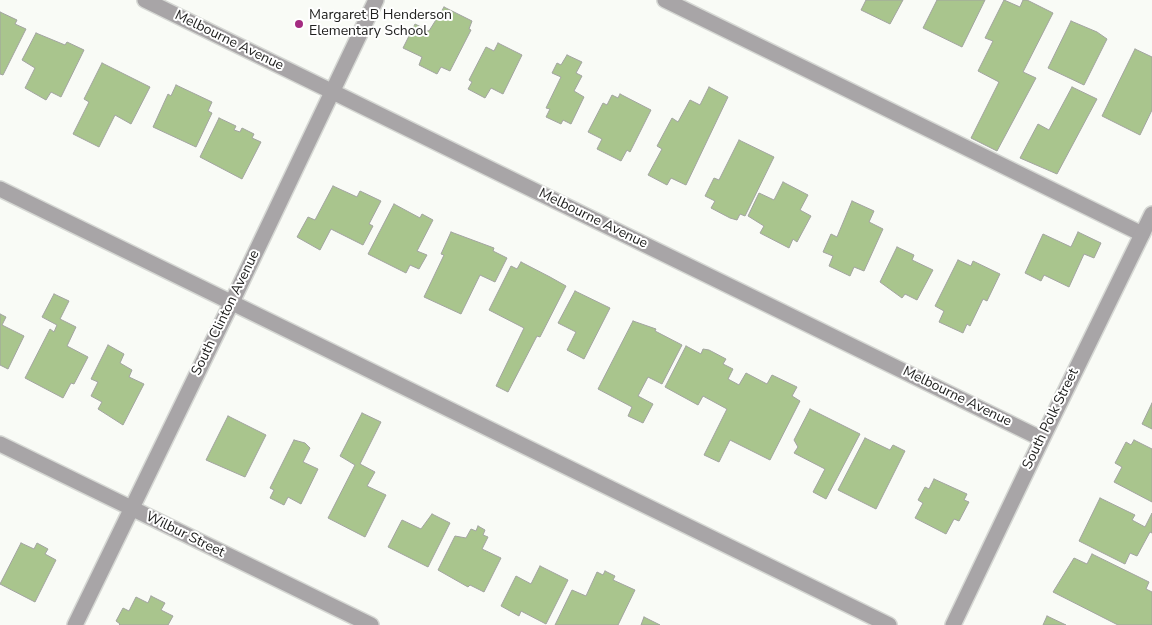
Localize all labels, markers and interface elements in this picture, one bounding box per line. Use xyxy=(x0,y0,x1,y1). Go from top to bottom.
street label: Melbourne Avenue xyxy=(172,7,286,75)
place label: Margaret B Henderson Elementary School xyxy=(309,8,452,40)
marker: Margaret B Henderson Elementary School xyxy=(293,18,305,30)
street label: Melbourne Avenue xyxy=(536,185,650,253)
street label: South Clinton Avenue xyxy=(188,248,264,378)
street label: Melbourne Avenue xyxy=(900,363,1014,431)
street label: South Polk Street xyxy=(1019,366,1083,472)
street label: Wilbur Street xyxy=(143,509,227,561)

